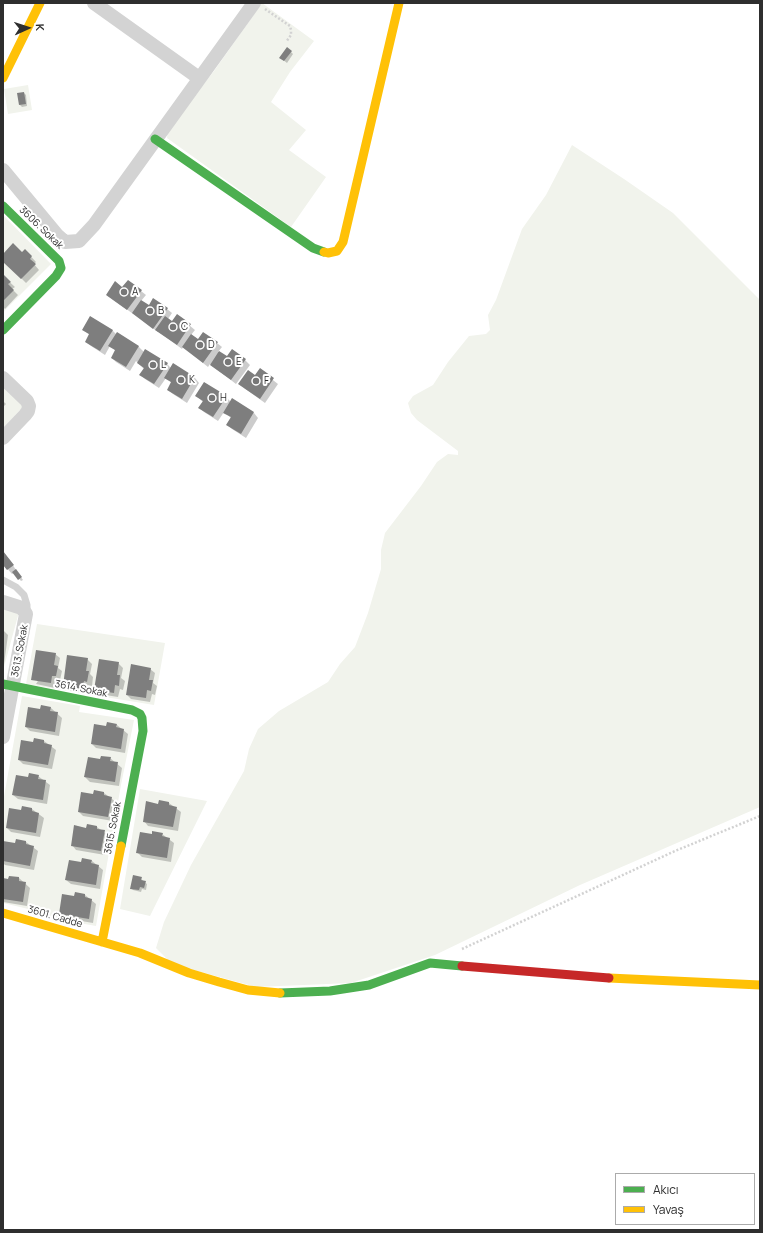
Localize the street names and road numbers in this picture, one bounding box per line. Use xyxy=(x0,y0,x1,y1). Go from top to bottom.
street label: 3606. Sokak xyxy=(17,204,65,252)
street label: 3613. Sokak xyxy=(9,624,31,678)
street label: 3614. Sokak xyxy=(54,678,108,700)
street label: 3615. Sokak xyxy=(102,801,124,855)
street label: 3601. Cadde xyxy=(26,903,84,931)

